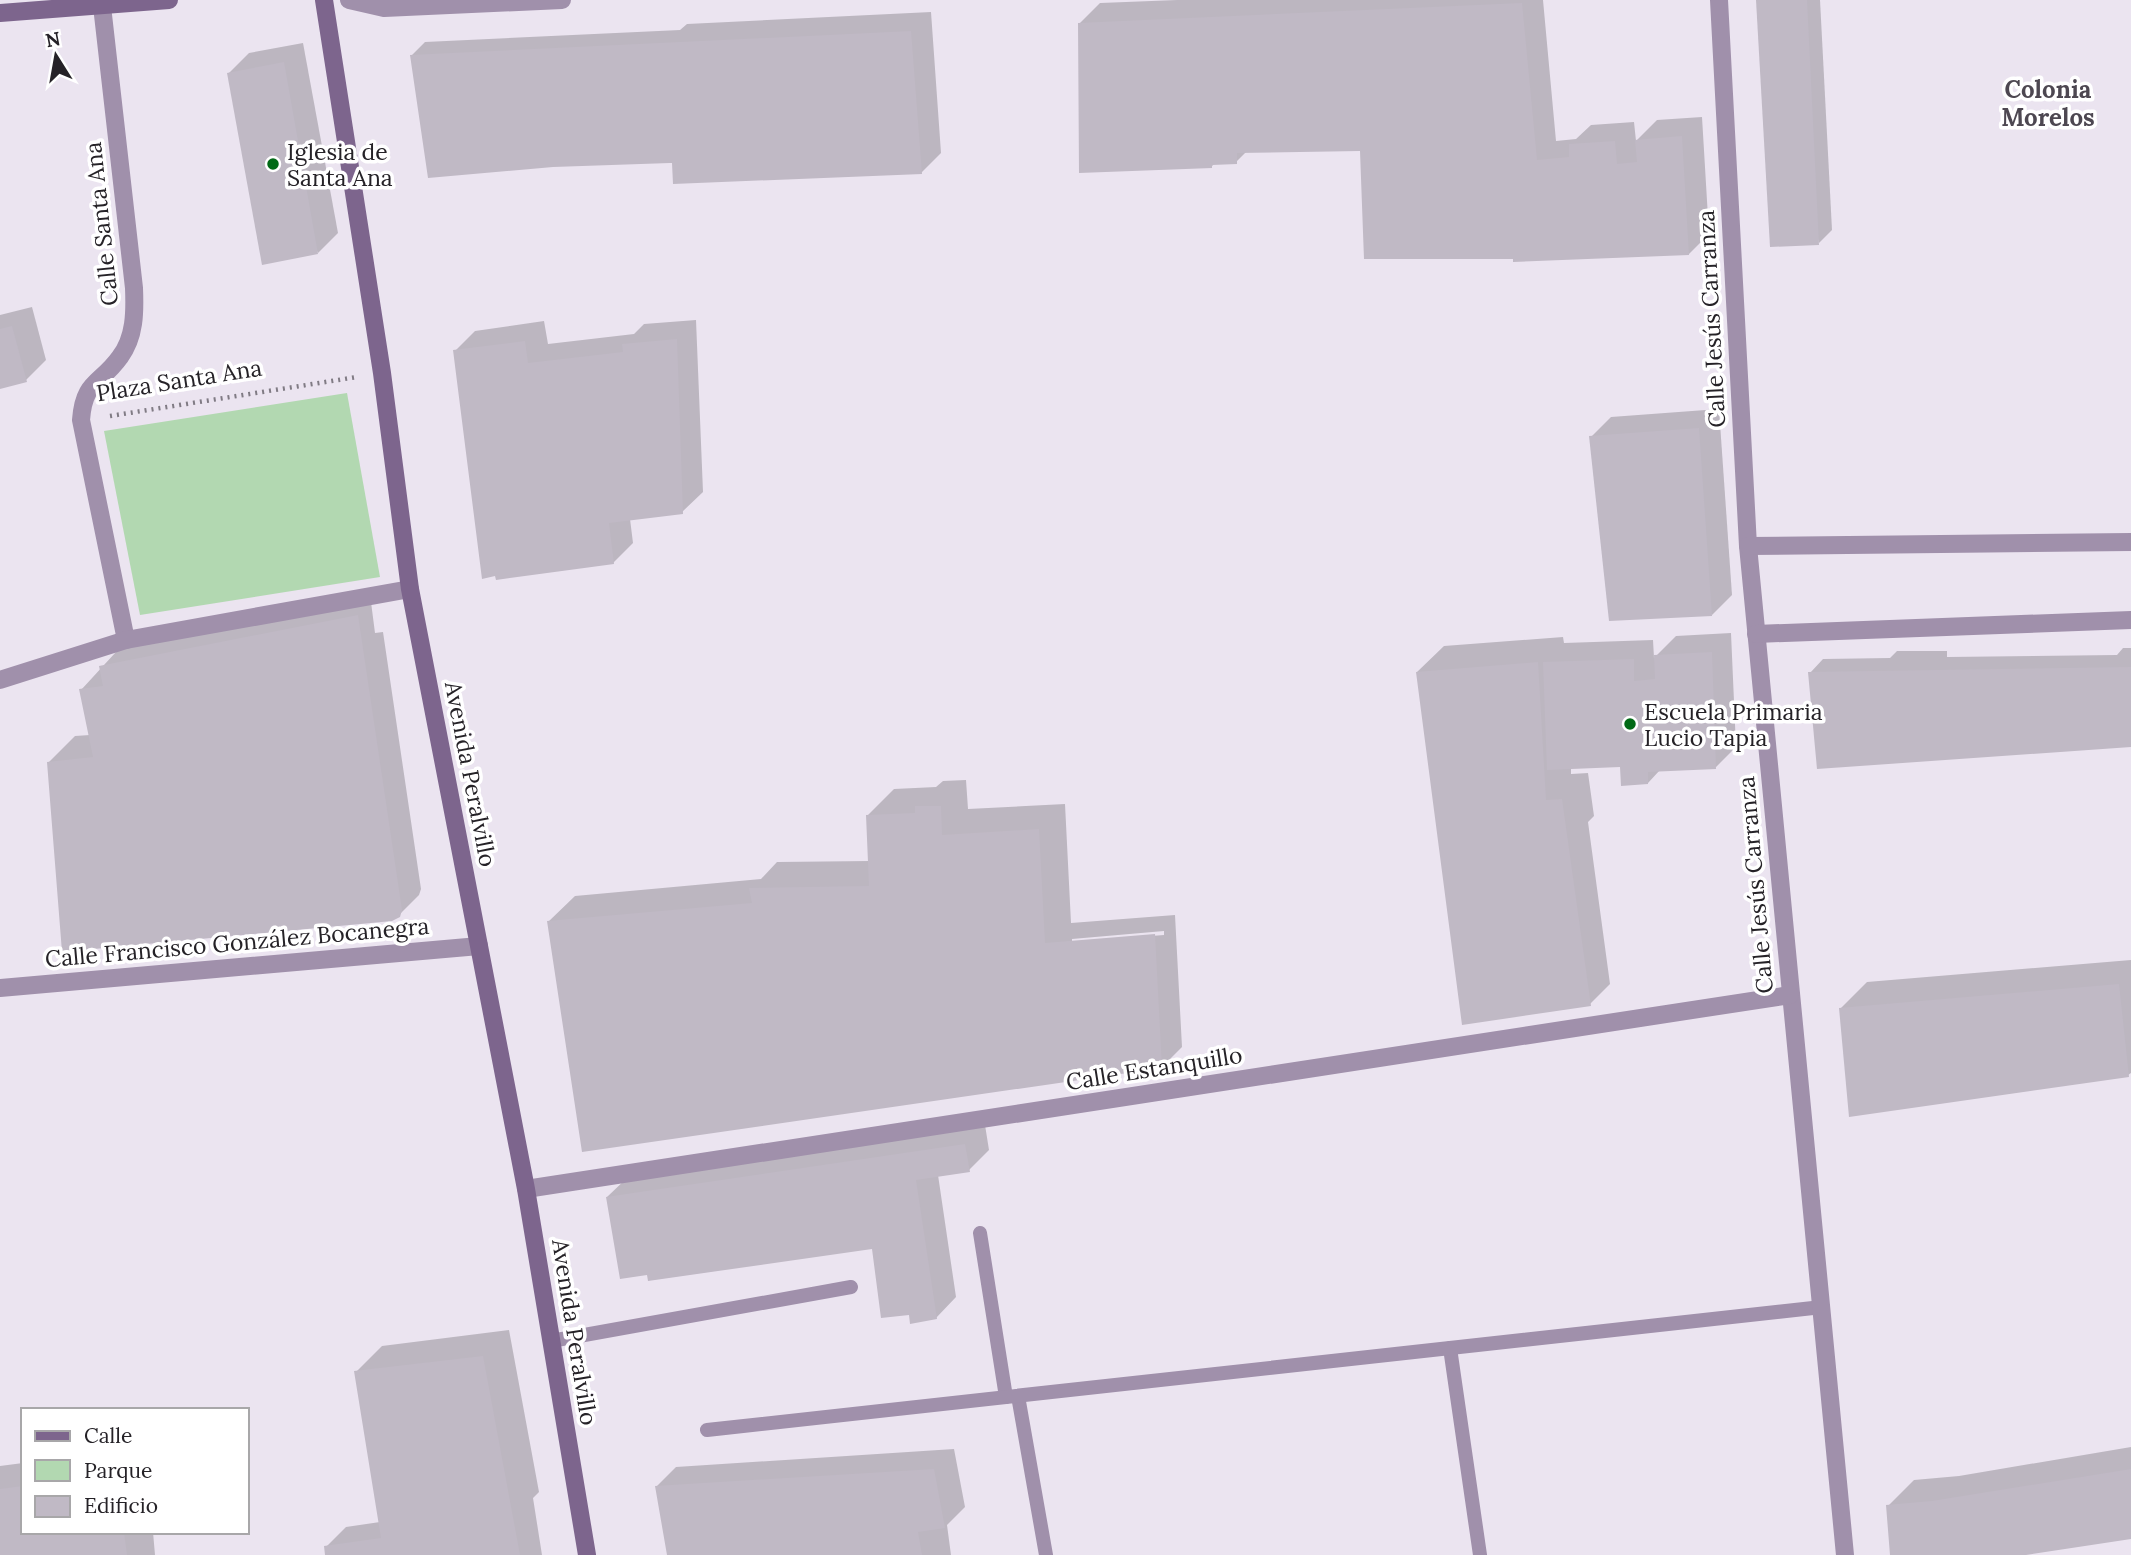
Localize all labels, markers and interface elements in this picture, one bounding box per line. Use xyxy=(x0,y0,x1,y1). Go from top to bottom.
north arrow xyxy=(21,21,91,91)
text: N xyxy=(43,26,63,52)
district label: Colonia Morelos xyxy=(2001,74,2095,133)
place label: Iglesia de Santa Ana xyxy=(287,137,393,192)
street label: Calle Santa Ana xyxy=(78,140,124,307)
marker: Iglesia de Santa Ana xyxy=(265,156,281,172)
street label: Calle Jesús Carranza xyxy=(1691,209,1731,429)
street label: Plaza Santa Ana xyxy=(94,353,264,407)
street label: Avenida Peralvillo xyxy=(439,678,503,869)
place label: Escuela Primaria Lucio Tapia xyxy=(1644,697,1823,752)
marker: Escuela Primaria Lucio Tapia xyxy=(1622,716,1638,732)
street label: Calle Jesús Carranza xyxy=(1731,775,1779,995)
street label: Calle Francisco González Bocanegra xyxy=(44,911,430,973)
street label: Calle Estanquillo xyxy=(1064,1040,1244,1096)
street label: Avenida Peralvillo xyxy=(546,1236,604,1427)
legend xyxy=(21,1408,248,1534)
text: Calle xyxy=(84,1422,132,1449)
text: Parque xyxy=(84,1457,152,1484)
text: Edificio xyxy=(84,1492,158,1519)

